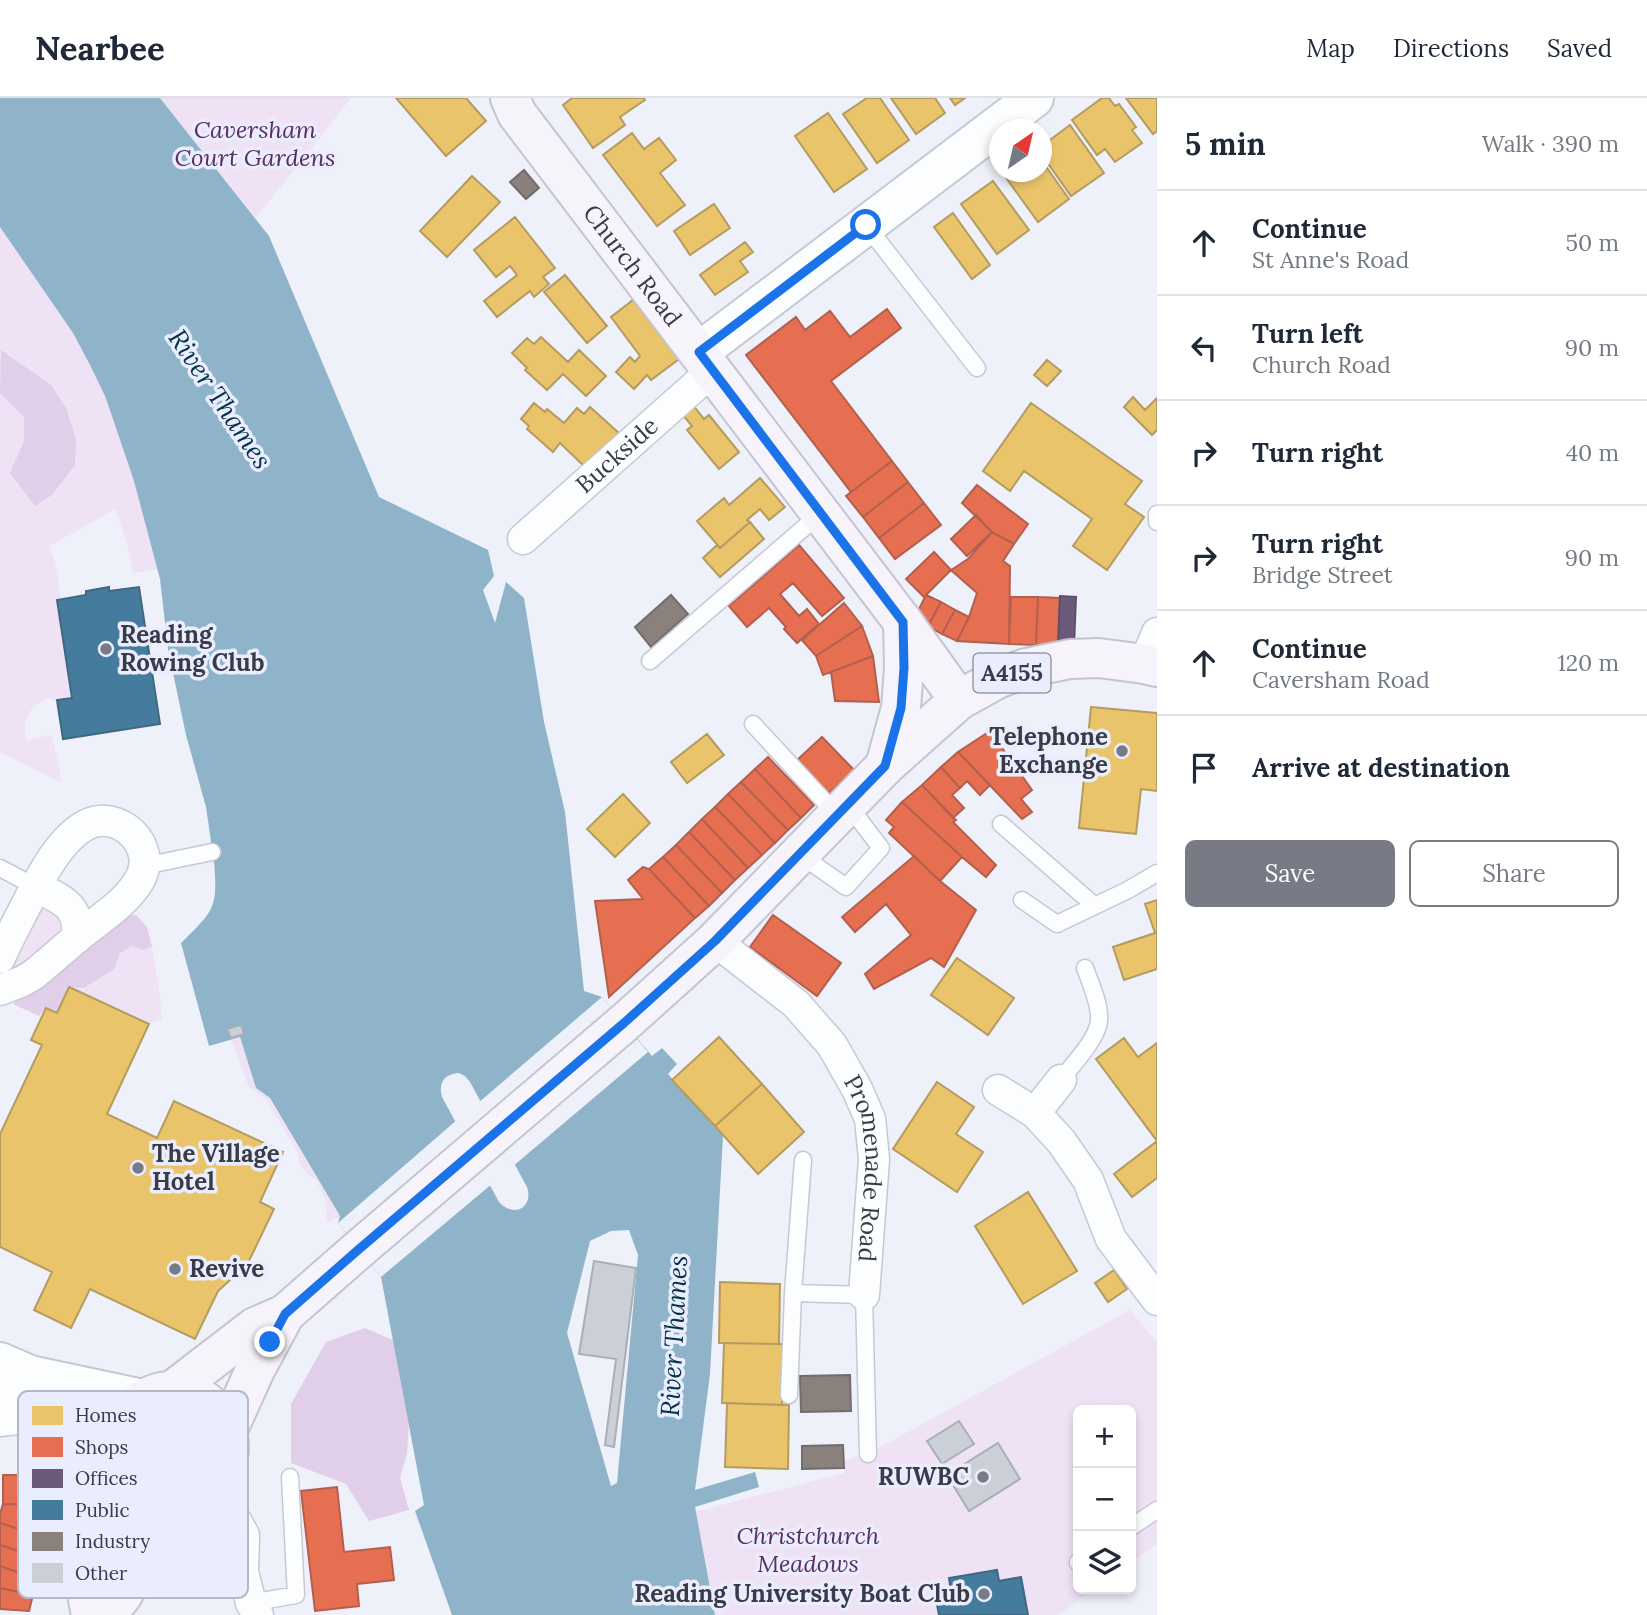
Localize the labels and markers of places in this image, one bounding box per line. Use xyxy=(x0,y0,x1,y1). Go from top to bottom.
place label: Reading Rowing Club xyxy=(120,619,264,678)
marker: Reading Rowing Club xyxy=(98,641,114,657)
place label: Telephone Exchange xyxy=(989,721,1108,780)
marker: Telephone Exchange xyxy=(1114,743,1130,759)
place label: The Village Hotel xyxy=(152,1138,280,1197)
marker: The Village Hotel xyxy=(130,1160,146,1176)
place label: Revive xyxy=(189,1253,264,1284)
marker: Revive xyxy=(167,1261,183,1277)
place label: RUWBC xyxy=(878,1461,969,1492)
marker: RUWBC xyxy=(975,1469,991,1485)
place label: Reading University Boat Club xyxy=(634,1578,970,1609)
marker: Reading University Boat Club xyxy=(976,1586,992,1602)

